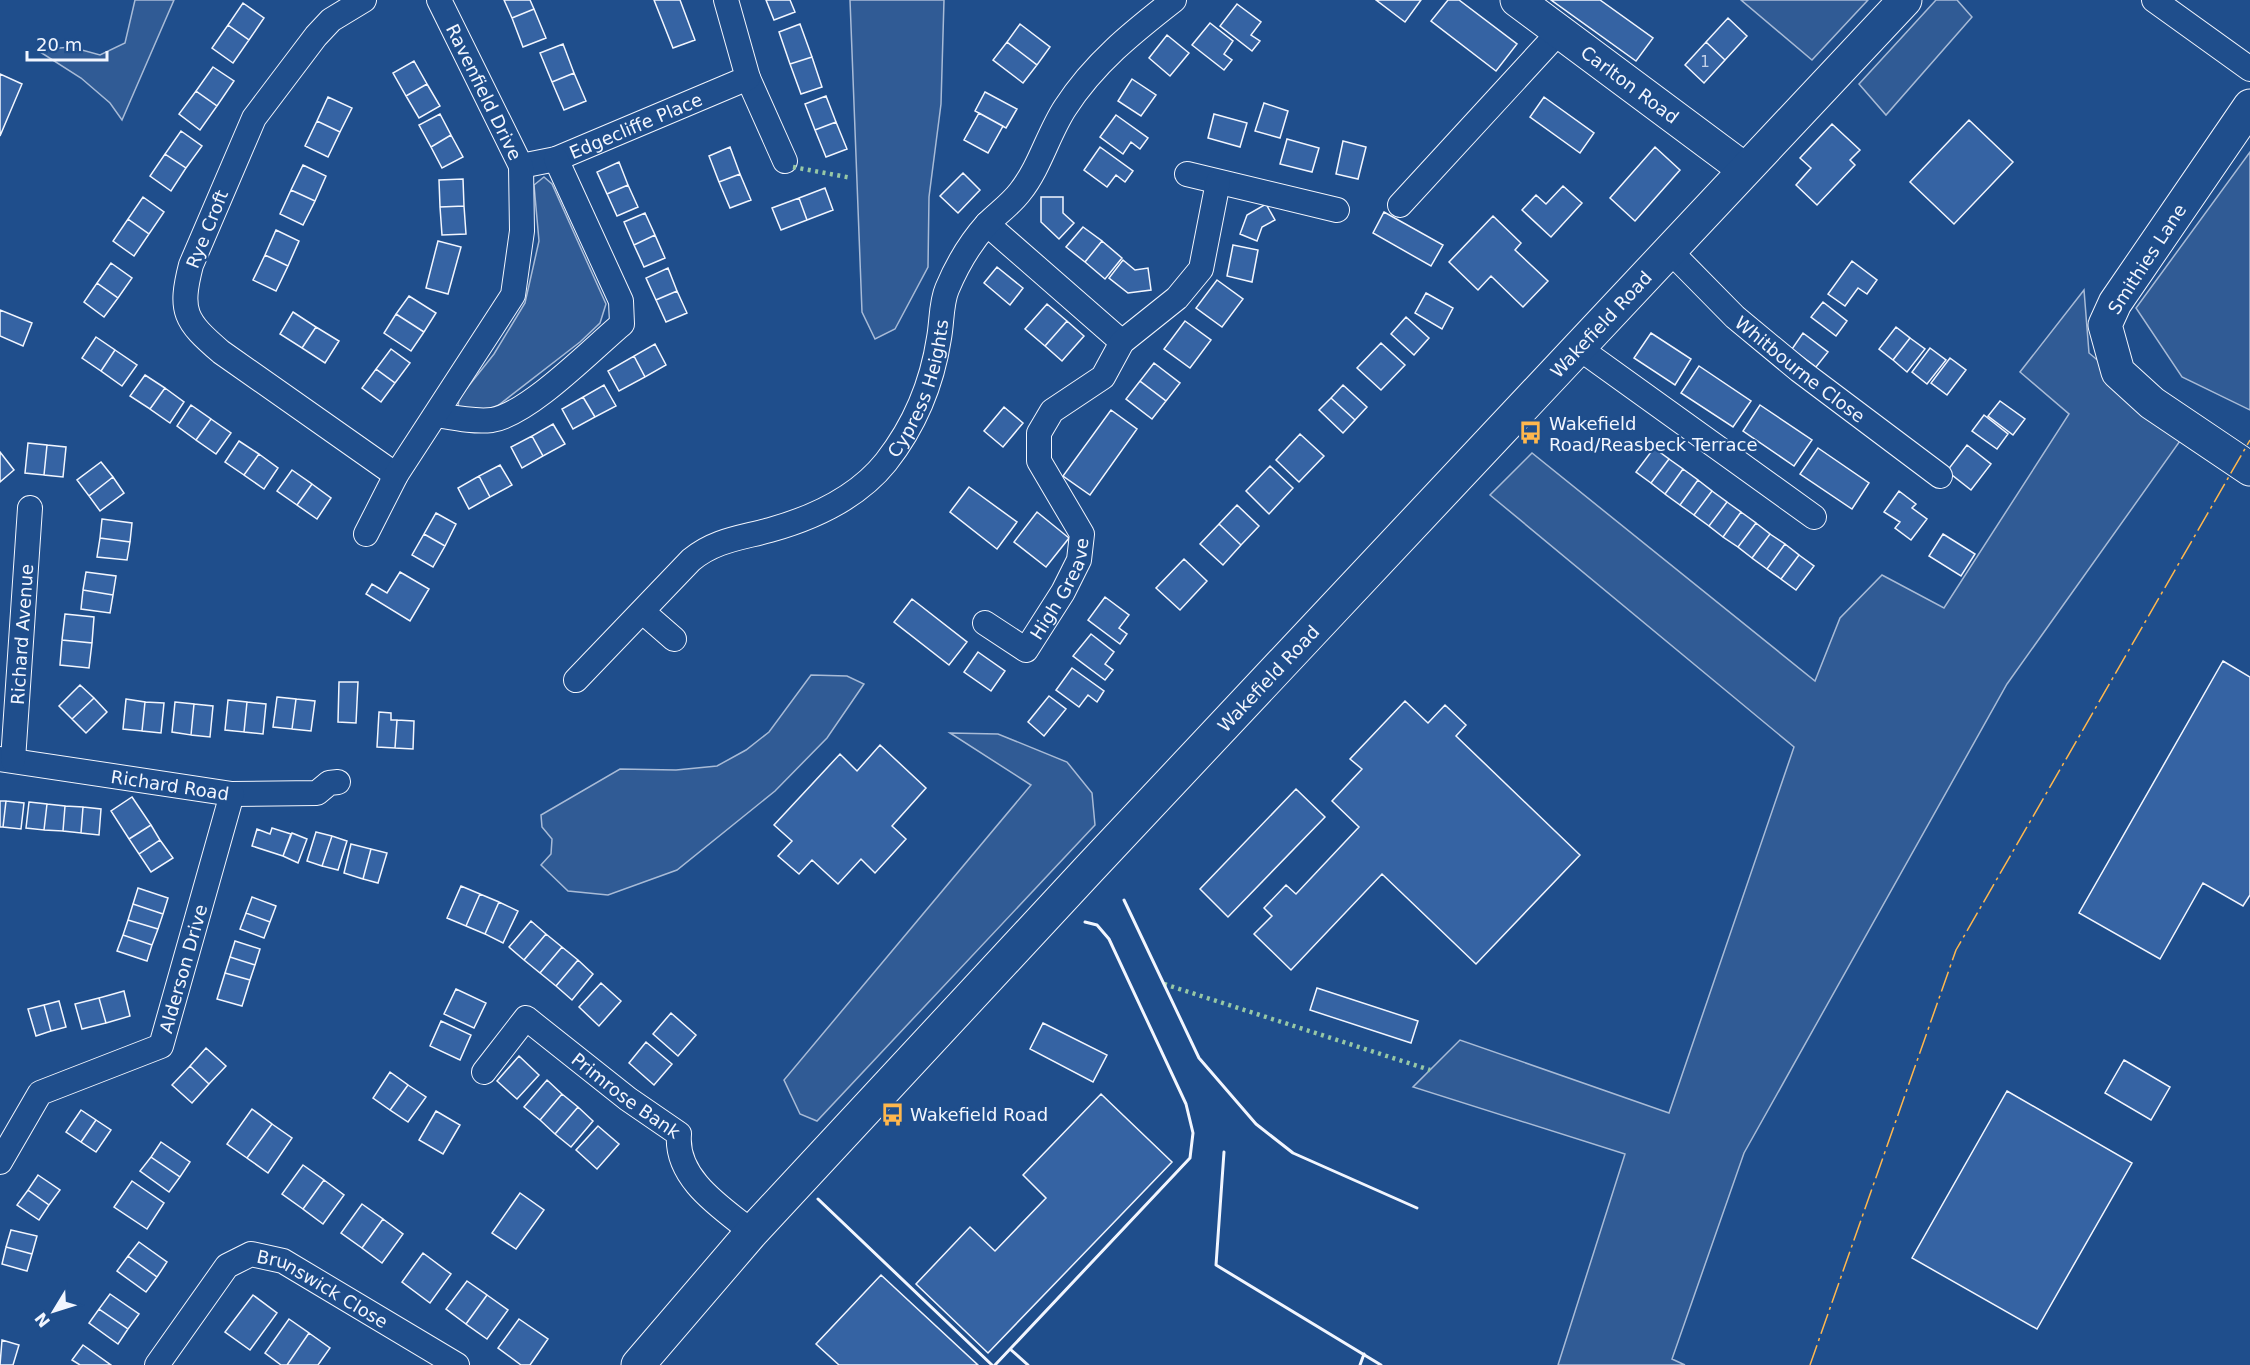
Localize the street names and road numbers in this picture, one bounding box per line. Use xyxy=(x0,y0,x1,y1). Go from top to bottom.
street label: Ravenfield Drive xyxy=(442,21,526,163)
street label: Carlton Road xyxy=(1577,41,1683,127)
street label: Edgecliffe Place xyxy=(566,88,705,163)
street label: Rye Croft xyxy=(182,187,232,271)
street label: Smithies Lane xyxy=(2104,200,2190,318)
street label: Wakefield Road xyxy=(1546,266,1656,382)
street label: Whitbourne Close xyxy=(1731,311,1869,427)
street label: Cypress Heights xyxy=(883,319,952,461)
street label: High Greave xyxy=(1025,537,1092,643)
street label: Richard Avenue xyxy=(6,563,37,705)
street label: Wakefield Road xyxy=(1213,621,1323,736)
street label: Richard Road xyxy=(110,765,231,804)
street label: Alderson Drive xyxy=(155,902,211,1035)
street label: Primrose Bank xyxy=(568,1048,685,1143)
street label: Brunswick Close xyxy=(255,1245,392,1332)

